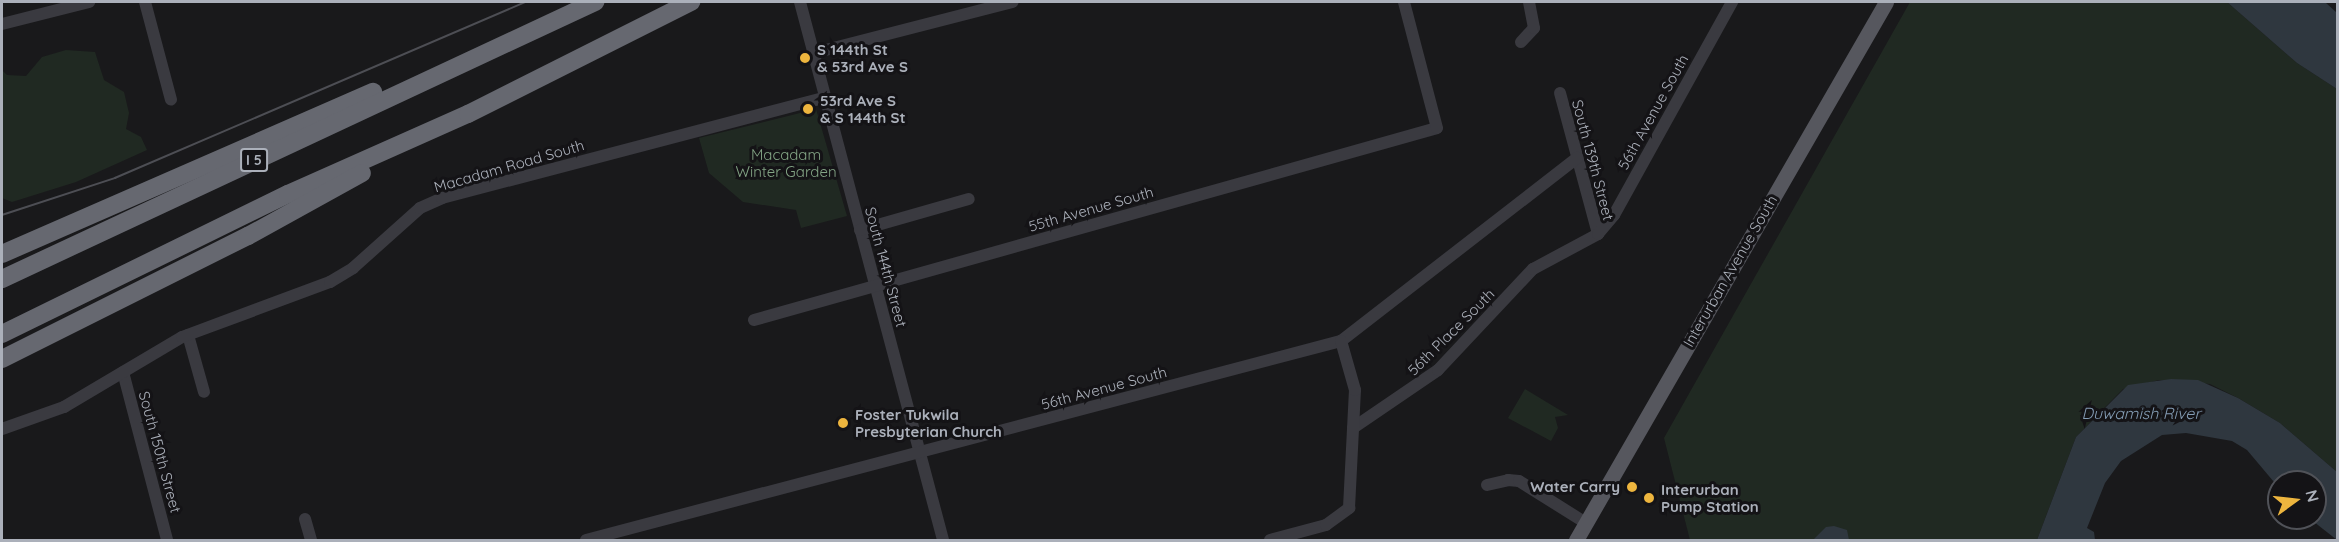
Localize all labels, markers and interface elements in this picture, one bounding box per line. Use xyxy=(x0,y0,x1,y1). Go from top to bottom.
place label: S 144th St & 53rd Ave S xyxy=(817,40,908,75)
marker: S 144th St & 53rd Ave S xyxy=(798,51,812,65)
street label: 56th Avenue South xyxy=(1614,51,1692,173)
place label: 53rd Ave S & S 144th St xyxy=(820,91,906,126)
street label: South 139th Street xyxy=(1568,98,1618,222)
marker: 53rd Ave S & S 144th St xyxy=(801,102,815,116)
street label: Macadam Road South xyxy=(432,136,586,196)
park label: Macadam Winter Garden xyxy=(735,145,837,180)
road number: I 5 xyxy=(239,149,269,171)
street label: 55th Avenue South xyxy=(1026,183,1156,235)
street label: Interurban Avenue South xyxy=(1679,192,1781,350)
street label: South 144th Street xyxy=(861,205,911,329)
street label: 56th Place South xyxy=(1404,285,1498,379)
street label: 56th Avenue South xyxy=(1039,363,1169,413)
street label: South 150th Street xyxy=(135,389,185,515)
water label: Duwamish River xyxy=(2081,403,2201,423)
place label: Foster Tukwila Presbyterian Church xyxy=(855,405,1002,440)
marker: Foster Tukwila Presbyterian Church xyxy=(836,416,850,430)
north arrow xyxy=(2267,470,2327,530)
place label: Water Carry xyxy=(1530,478,1620,496)
marker: Water Carry xyxy=(1625,480,1639,494)
place label: Interurban Pump Station xyxy=(1661,480,1759,515)
text: N xyxy=(2301,488,2324,504)
marker: Interurban Pump Station xyxy=(1642,491,1656,505)

